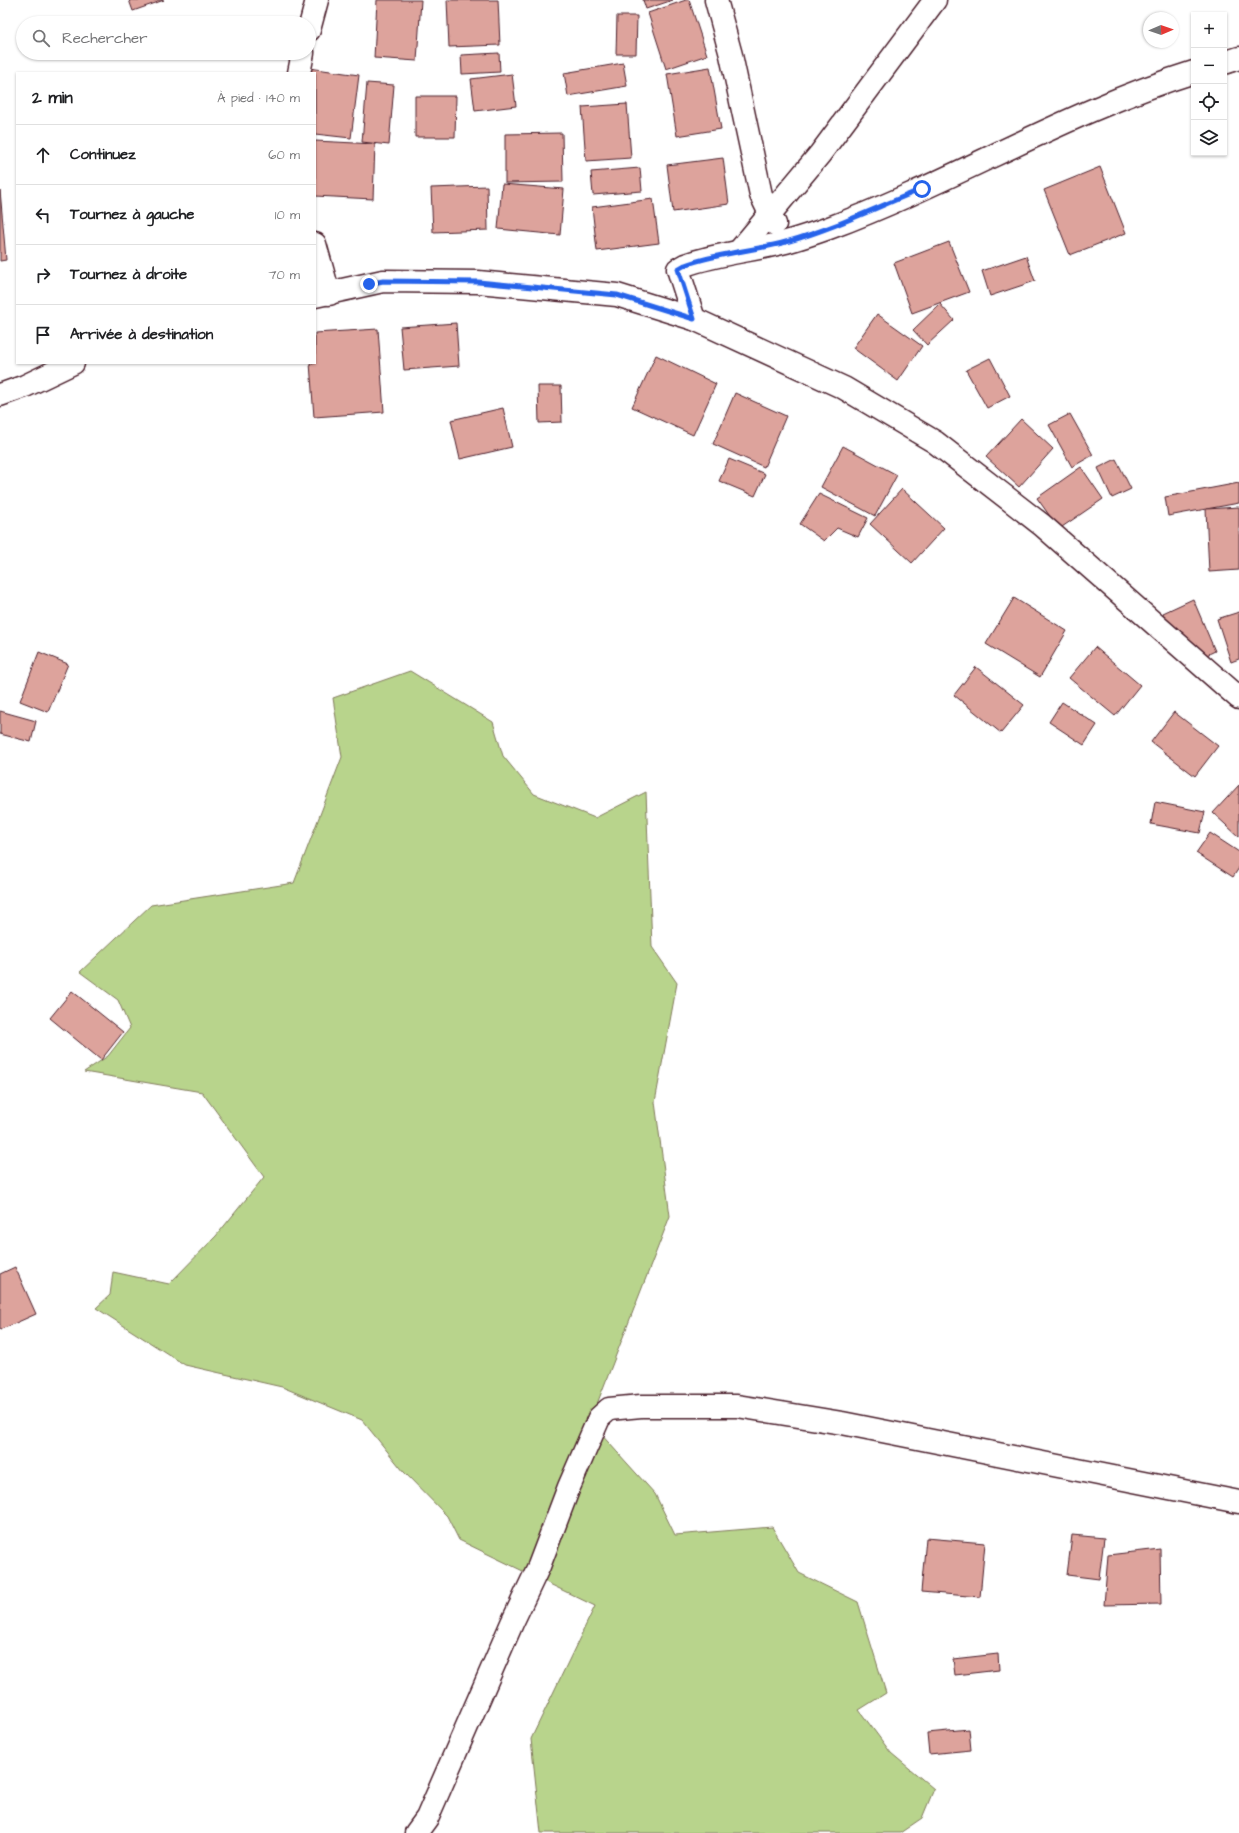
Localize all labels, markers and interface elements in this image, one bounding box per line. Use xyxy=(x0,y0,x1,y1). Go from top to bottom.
north arrow xyxy=(1143,12,1179,48)
map controls xyxy=(1191,12,1227,156)
button: + xyxy=(1191,12,1227,48)
search box xyxy=(16,16,316,60)
icon: search xyxy=(30,27,52,49)
text: Rechercher xyxy=(62,28,147,49)
button: − xyxy=(1191,48,1227,84)
button: locate xyxy=(1191,84,1227,120)
text: 2 min xyxy=(32,86,73,110)
text: À pied · 140 m xyxy=(217,89,300,107)
button: layers xyxy=(1191,120,1227,156)
icon: ahead xyxy=(32,144,54,166)
text: Continuez xyxy=(70,144,136,165)
text: 60 m xyxy=(268,146,300,164)
route start xyxy=(913,180,931,198)
icon: left xyxy=(32,204,54,226)
text: Tournez à gauche xyxy=(70,204,194,225)
text: 10 m xyxy=(275,206,300,224)
icon: right xyxy=(32,264,54,286)
text: Tournez à droite xyxy=(70,264,187,285)
text: 70 m xyxy=(268,266,300,284)
route end xyxy=(360,275,378,293)
icon: arrive xyxy=(32,324,54,346)
text: Arrivée à destination xyxy=(70,324,213,345)

